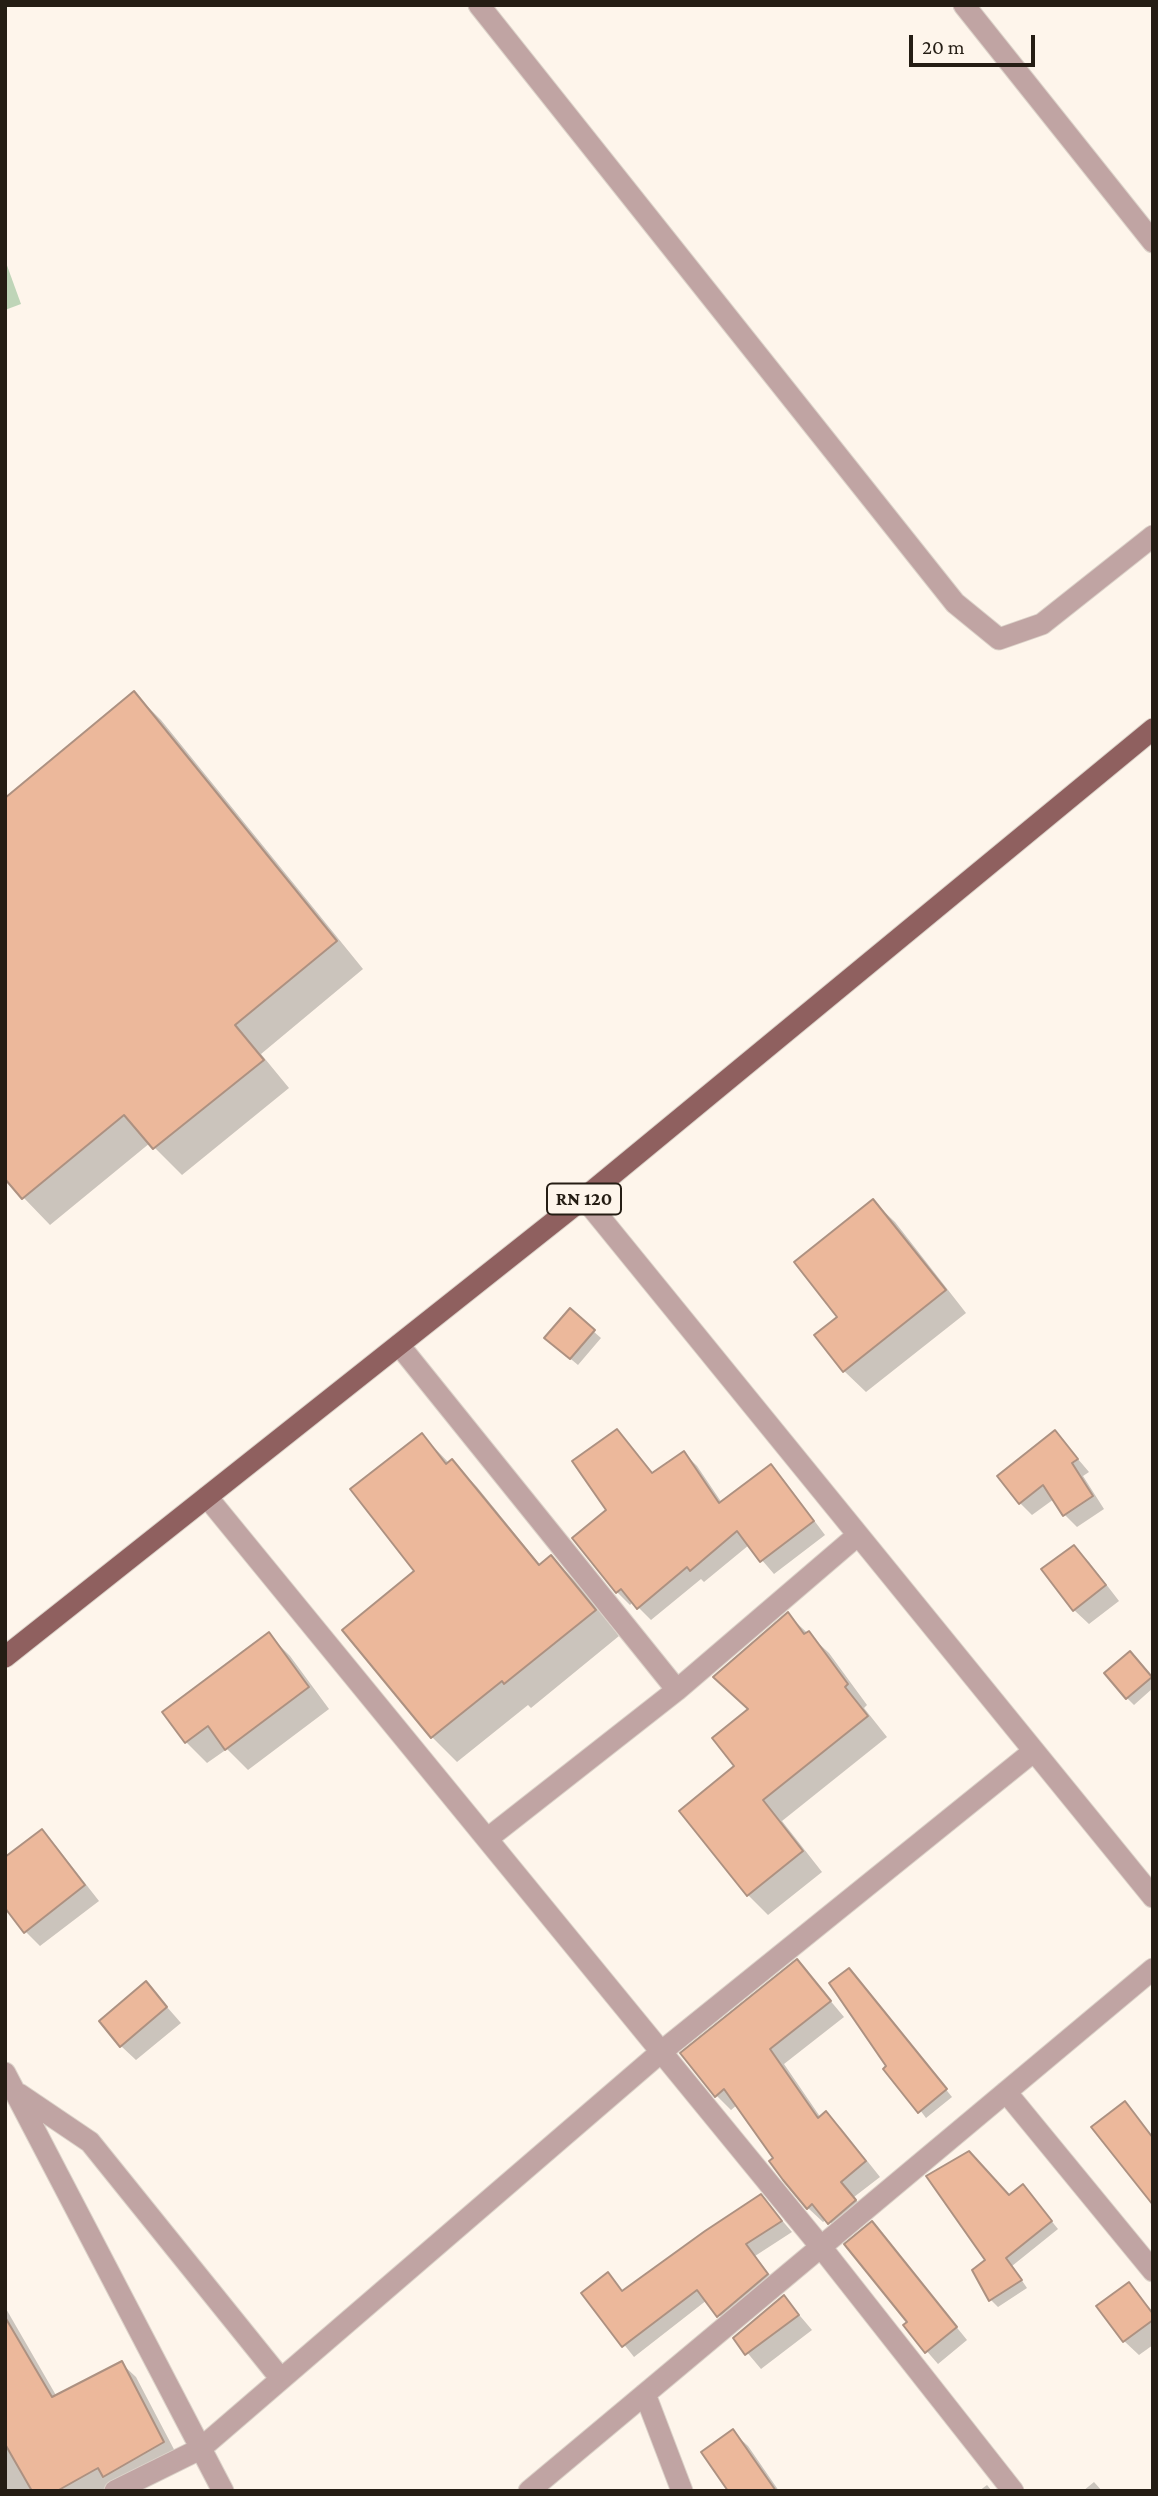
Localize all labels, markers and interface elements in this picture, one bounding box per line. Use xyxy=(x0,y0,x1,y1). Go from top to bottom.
scale bar xyxy=(913,21,1039,65)
text: 20 m xyxy=(922,35,965,59)
road number: RN 120 xyxy=(547,1184,621,1214)

